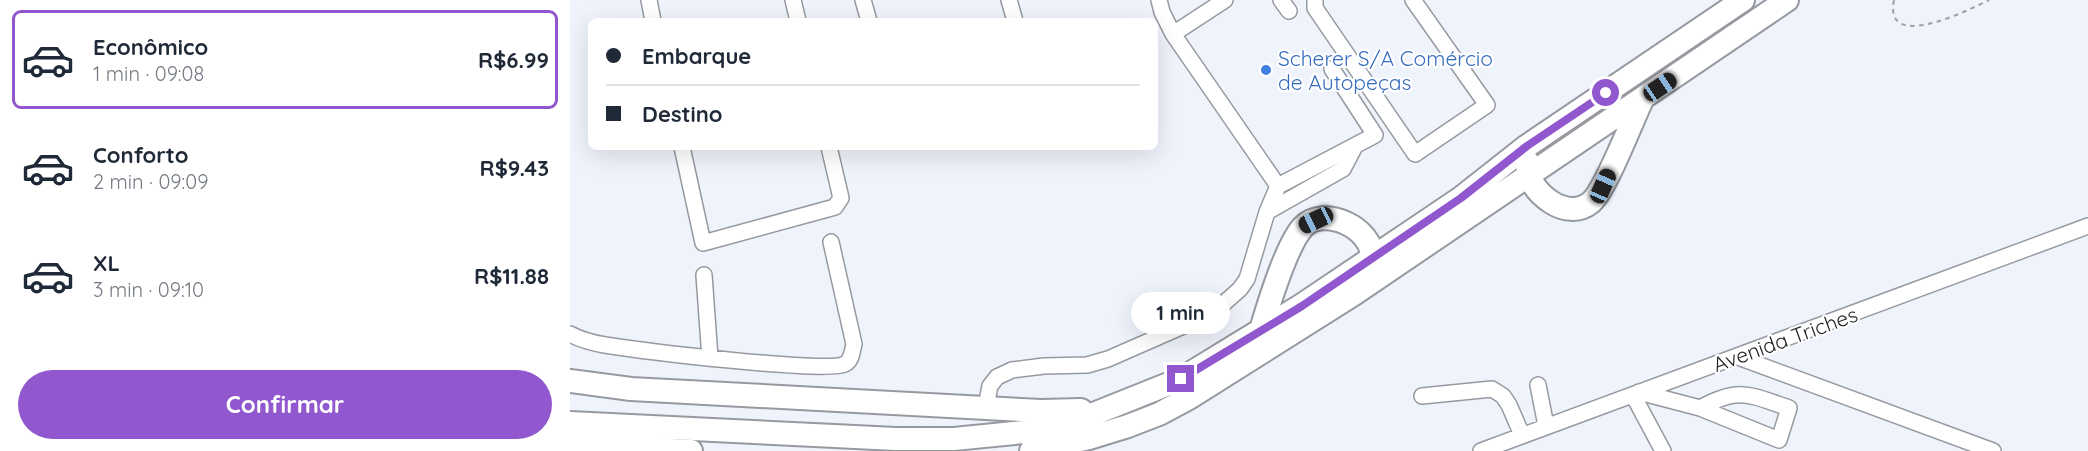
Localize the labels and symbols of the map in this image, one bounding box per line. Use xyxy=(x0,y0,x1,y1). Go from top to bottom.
place label: Scherer S/A Comércio de Autopeças xyxy=(1278,45,1493,95)
marker: Scherer S/A Comércio de Autopeças xyxy=(1259,63,1273,77)
car xyxy=(1640,69,1680,105)
route start xyxy=(1592,79,1619,106)
car xyxy=(1587,166,1619,206)
car xyxy=(1296,204,1336,236)
callout: 1 min xyxy=(1132,292,1230,334)
street label: Avenida Triches xyxy=(1709,301,1861,377)
route end xyxy=(1167,365,1194,392)

